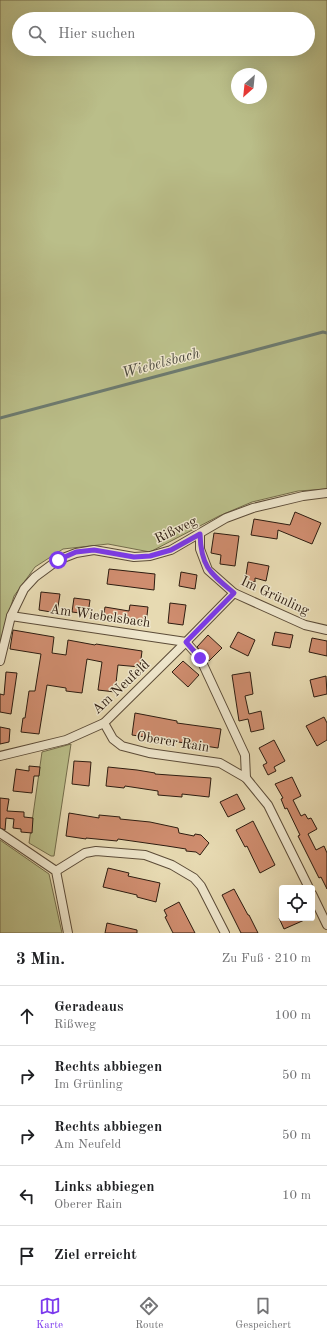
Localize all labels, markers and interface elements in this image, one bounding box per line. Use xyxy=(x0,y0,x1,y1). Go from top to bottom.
search box xyxy=(12,12,315,56)
icon: search xyxy=(26,23,48,45)
text: Hier suchen xyxy=(58,27,135,42)
north arrow xyxy=(231,68,267,104)
water label: Wiebelsbach xyxy=(120,346,202,382)
street label: Rißweg xyxy=(153,514,200,546)
route start xyxy=(49,551,67,569)
street label: Im Grünling xyxy=(238,574,312,618)
street label: Am Wiebelsbach xyxy=(49,602,152,630)
route end xyxy=(191,649,209,667)
street label: Am Neufeld xyxy=(90,657,152,717)
street label: Oberer Rain xyxy=(136,729,211,755)
map controls xyxy=(279,885,315,921)
button: locate xyxy=(279,885,315,921)
text: 3 Min. xyxy=(16,951,65,968)
text: Zu Fuß · 210 m xyxy=(222,952,311,965)
text: Geradeaus xyxy=(54,1000,123,1015)
icon: ahead xyxy=(16,1005,38,1027)
text: 100 m xyxy=(274,1009,311,1022)
text: Rißweg xyxy=(54,1018,96,1031)
text: Rechts abbiegen xyxy=(54,1060,162,1075)
icon: right xyxy=(16,1065,38,1087)
text: 50 m xyxy=(282,1069,311,1082)
text: Im Grünling xyxy=(54,1078,123,1091)
text: Rechts abbiegen xyxy=(54,1120,162,1135)
icon: right xyxy=(16,1125,38,1147)
text: 50 m xyxy=(282,1129,311,1142)
text: Am Neufeld xyxy=(54,1138,121,1151)
text: Links abbiegen xyxy=(54,1180,155,1195)
icon: left xyxy=(16,1185,38,1207)
text: 10 m xyxy=(282,1189,311,1202)
text: Oberer Rain xyxy=(54,1198,122,1211)
icon: arrive xyxy=(16,1245,38,1267)
text: Ziel erreicht xyxy=(54,1248,137,1263)
tab: Karte xyxy=(36,1295,63,1333)
tab: Route xyxy=(135,1295,163,1333)
tab: Gespeichert xyxy=(235,1295,291,1333)

